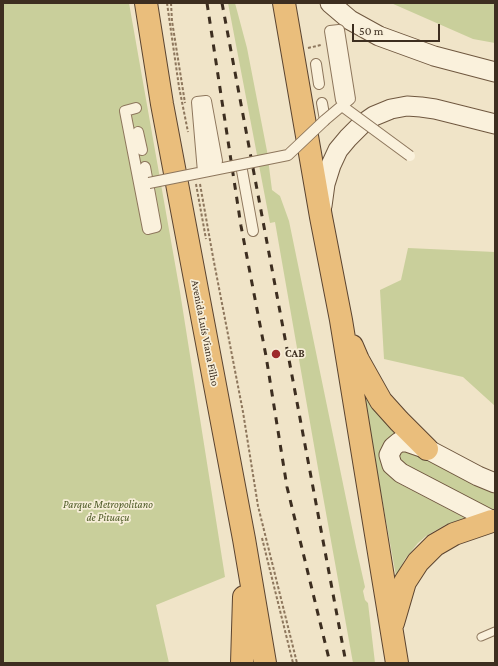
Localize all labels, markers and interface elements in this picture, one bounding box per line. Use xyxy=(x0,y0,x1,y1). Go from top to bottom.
scale bar xyxy=(354,16,442,42)
text: 50 m xyxy=(359,24,383,38)
street label: Avenida Luís Viana Filho xyxy=(188,279,222,387)
place label: CAB xyxy=(285,347,305,361)
marker: CAB xyxy=(270,348,282,360)
park label: Parque Metropolitano de Pituaçu xyxy=(63,498,153,524)

